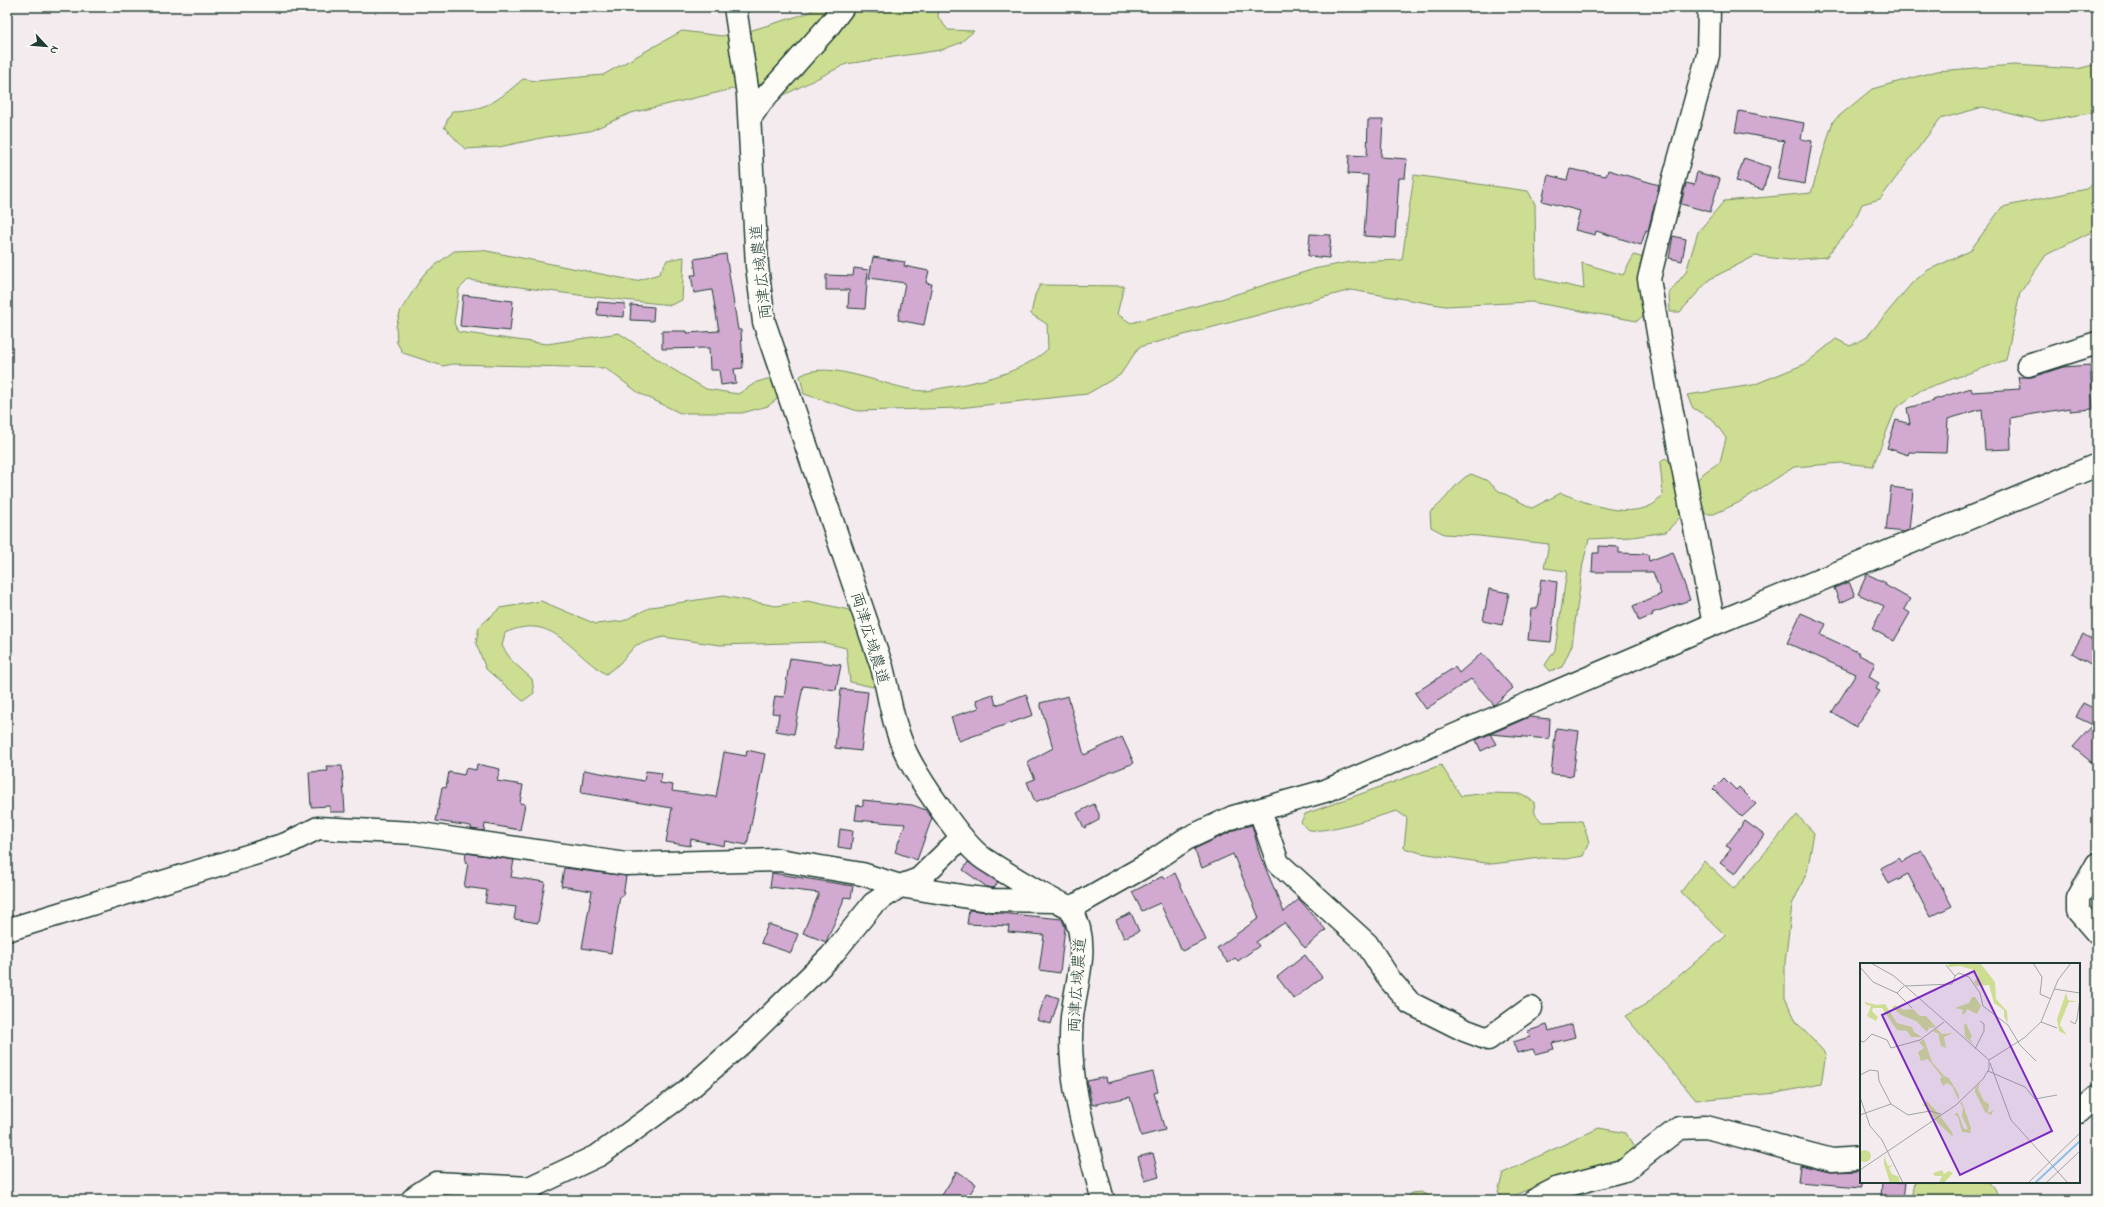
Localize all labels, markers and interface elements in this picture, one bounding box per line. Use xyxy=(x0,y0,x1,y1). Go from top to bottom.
north arrow xyxy=(26,26,66,66)
text: N xyxy=(45,43,63,57)
street label: 両津広域農道 xyxy=(745,223,779,321)
street label: 両津広域農道 xyxy=(844,589,895,688)
street label: 両津広域農道 xyxy=(1063,936,1093,1034)
inset map xyxy=(1860,963,2080,1183)

